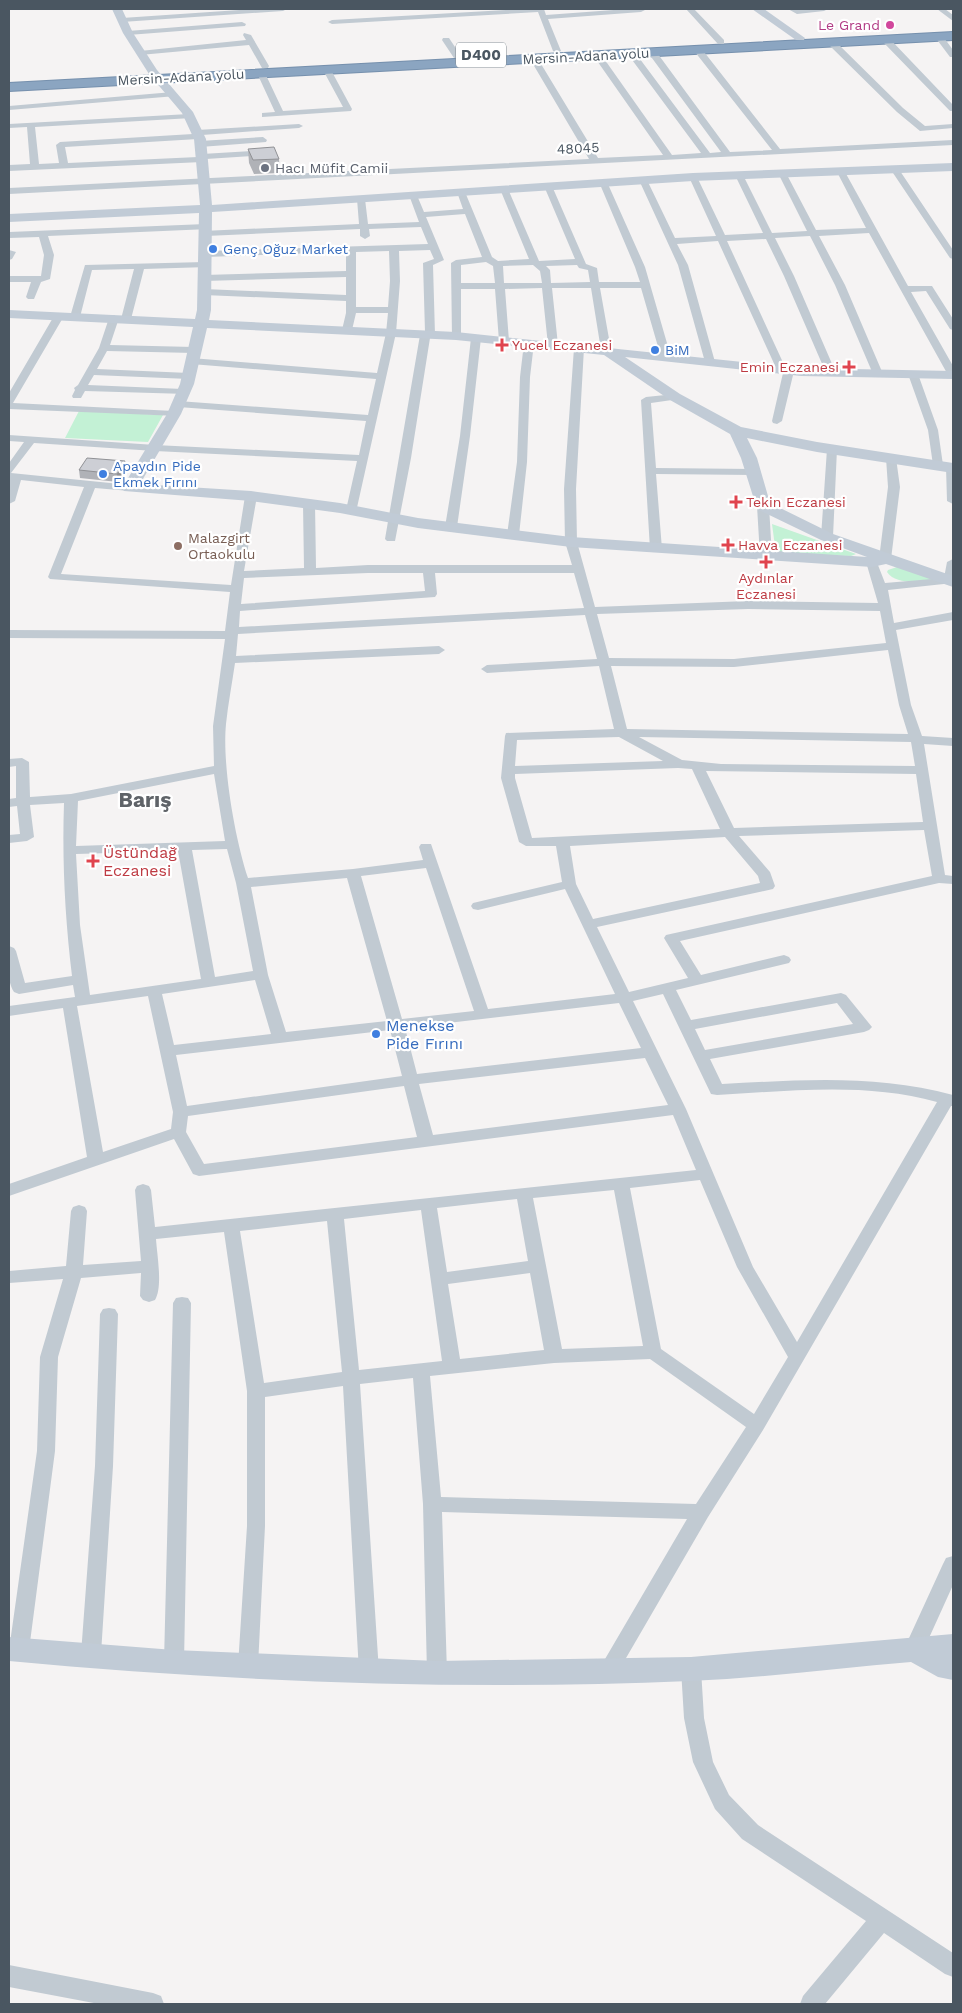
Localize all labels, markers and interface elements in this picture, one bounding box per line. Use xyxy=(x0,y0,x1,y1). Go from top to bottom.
place label: Le Grand xyxy=(818,17,880,33)
marker: Le Grand xyxy=(884,19,896,31)
road number: D400 xyxy=(456,42,506,68)
street label: Mersin-Adana yolu xyxy=(522,45,650,67)
street label: Mersin-Adana yolu xyxy=(117,66,245,88)
street label: 48045 xyxy=(556,139,600,157)
place label: Hacı Müfit Camii xyxy=(275,160,388,176)
marker: Hacı Müfit Camii xyxy=(259,162,271,174)
place label: Genç Oğuz Market xyxy=(223,241,348,257)
marker: Genç Oğuz Market xyxy=(207,243,219,255)
place label: Yucel Eczanesi xyxy=(512,337,612,353)
marker: Yucel Eczanesi xyxy=(496,339,508,351)
place label: BiM xyxy=(665,342,690,358)
marker: BiM xyxy=(649,344,661,356)
place label: Emin Eczanesi xyxy=(740,359,839,375)
marker: Emin Eczanesi xyxy=(843,361,855,373)
place label: Apaydın Pide Ekmek Fırını xyxy=(113,458,201,490)
marker: Apaydın Pide Ekmek Fırını xyxy=(97,468,109,480)
place label: Tekin Eczanesi xyxy=(746,494,846,510)
marker: Tekin Eczanesi xyxy=(730,496,742,508)
place label: Malazgirt Ortaokulu xyxy=(188,530,255,562)
place label: Havva Eczanesi xyxy=(738,537,842,553)
marker: Havva Eczanesi xyxy=(722,539,734,551)
marker: Malazgirt Ortaokulu xyxy=(172,540,184,552)
marker: Aydınlar Eczanesi xyxy=(760,556,772,568)
place label: Aydınlar Eczanesi xyxy=(736,570,796,602)
district label: Barış xyxy=(119,787,171,812)
place label: Üstündağ Eczanesi xyxy=(103,843,177,880)
marker: Üstündağ Eczanesi xyxy=(87,855,99,867)
place label: Menekse Pide Fırını xyxy=(386,1016,463,1053)
marker: Menekse Pide Fırını xyxy=(370,1028,382,1040)

